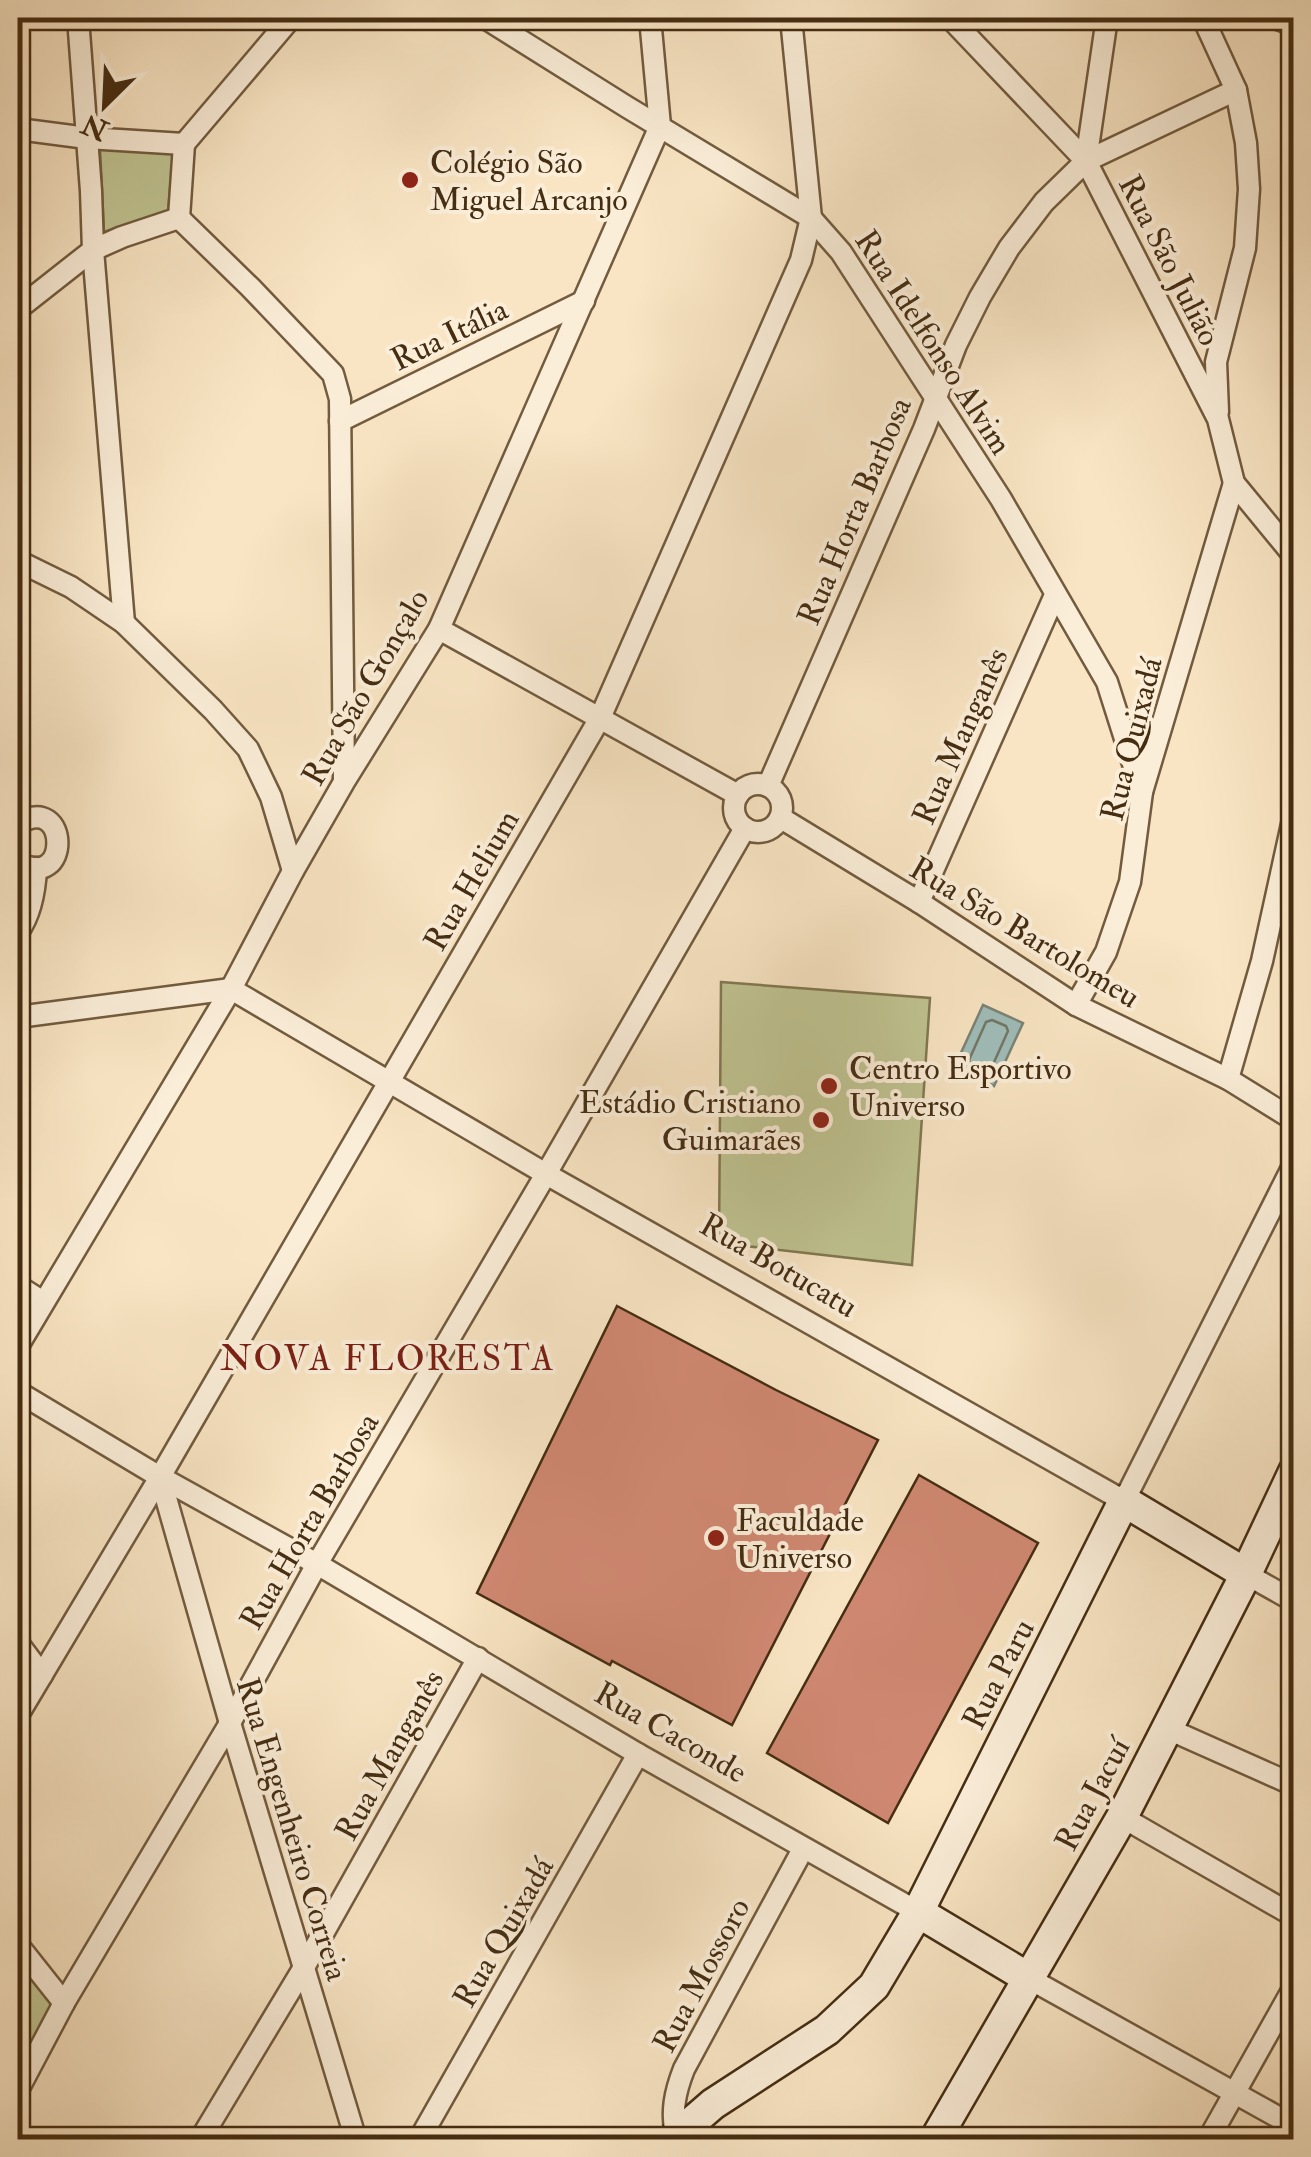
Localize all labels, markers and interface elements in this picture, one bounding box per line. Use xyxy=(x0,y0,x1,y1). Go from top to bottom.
north arrow xyxy=(55,55,155,155)
text: N xyxy=(76,105,115,148)
place label: Colégio São Miguel Arcanjo xyxy=(430,143,628,220)
street label: Rua São Julião xyxy=(1109,168,1229,353)
marker: Colégio São Miguel Arcanjo xyxy=(399,169,421,191)
street label: Rua Idelfonso Alvim xyxy=(846,223,1021,462)
street label: Rua Itália xyxy=(385,289,515,380)
street label: Rua Horta Barbosa xyxy=(789,391,921,631)
street label: Rua São Gonçalo xyxy=(293,582,438,793)
street label: Rua Manganês xyxy=(904,642,1018,831)
street label: Rua Quixadá xyxy=(1092,652,1172,825)
street label: Rua Helium xyxy=(415,803,528,958)
street label: Rua São Bartolomeu xyxy=(902,848,1147,1017)
place label: Centro Esportivo Universo xyxy=(849,1049,1072,1126)
marker: Centro Esportivo Universo xyxy=(818,1075,840,1097)
place label: Estádio Cristiano Guimarães xyxy=(579,1083,801,1160)
marker: Estádio Cristiano Guimarães xyxy=(810,1109,832,1131)
street label: Rua Botucatu xyxy=(693,1205,864,1327)
district label: NOVA FLORESTA xyxy=(220,1337,556,1381)
street label: Rua Horta Barbosa xyxy=(232,1405,389,1637)
place label: Faculdade Universo xyxy=(736,1501,864,1578)
marker: Faculdade Universo xyxy=(705,1527,727,1549)
street label: Rua Paru xyxy=(954,1613,1044,1736)
street label: Rua Manganês xyxy=(327,1663,453,1848)
street label: Rua Engenheiro Correia xyxy=(227,1673,357,1986)
street label: Rua Caconde xyxy=(587,1673,754,1792)
street label: Rua Jacuí xyxy=(1046,1729,1140,1858)
street label: Rua Quixadá xyxy=(445,1849,563,2015)
street label: Rua Mossoro xyxy=(644,1891,759,2060)

